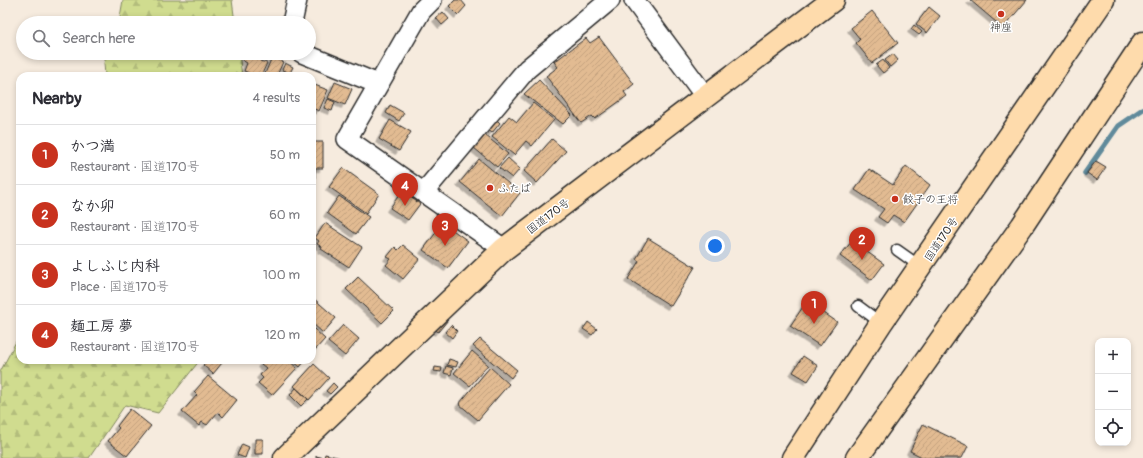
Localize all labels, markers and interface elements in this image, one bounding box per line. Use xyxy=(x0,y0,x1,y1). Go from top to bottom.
marker: 神座 xyxy=(996,9,1006,19)
search box xyxy=(16,16,316,60)
place label: 神座 xyxy=(990,21,1012,34)
icon: search xyxy=(30,27,52,49)
text: Search here xyxy=(62,29,135,48)
text: Nearby xyxy=(32,88,81,109)
text: 4 results xyxy=(253,90,300,106)
text: かつ満 xyxy=(70,137,115,156)
text: 1 xyxy=(42,147,48,163)
text: 50 m xyxy=(270,147,300,163)
text: Restaurant · 国道170号 xyxy=(70,159,200,175)
pin: 4 xyxy=(392,173,418,206)
place label: ふたば xyxy=(498,182,531,195)
marker: ふたば xyxy=(485,183,495,193)
place label: 餃子の王将 xyxy=(903,193,958,206)
marker: 餃子の王将 xyxy=(890,194,900,204)
street label: 国道170号 xyxy=(524,196,572,237)
text: なか卯 xyxy=(70,197,115,216)
text: 2 xyxy=(41,207,49,223)
text: 60 m xyxy=(269,207,300,223)
pin: 3 xyxy=(432,213,458,246)
street label: 国道170号 xyxy=(922,215,961,264)
text: Restaurant · 国道170号 xyxy=(70,219,200,235)
pin: 2 xyxy=(849,227,875,260)
your location xyxy=(705,236,725,256)
text: よしふじ内科 xyxy=(70,257,160,276)
text: 3 xyxy=(41,267,49,283)
text: 100 m xyxy=(263,267,300,283)
text: Place · 国道170号 xyxy=(70,279,169,295)
pin: 1 xyxy=(801,291,827,324)
text: 麺工房 夢 xyxy=(70,317,133,336)
text: 4 xyxy=(41,327,49,343)
text: 120 m xyxy=(264,327,300,343)
map controls xyxy=(1095,338,1131,446)
button: + xyxy=(1095,338,1131,374)
text: Restaurant · 国道170号 xyxy=(70,339,200,355)
button: − xyxy=(1095,374,1131,410)
button: locate xyxy=(1095,410,1131,446)

